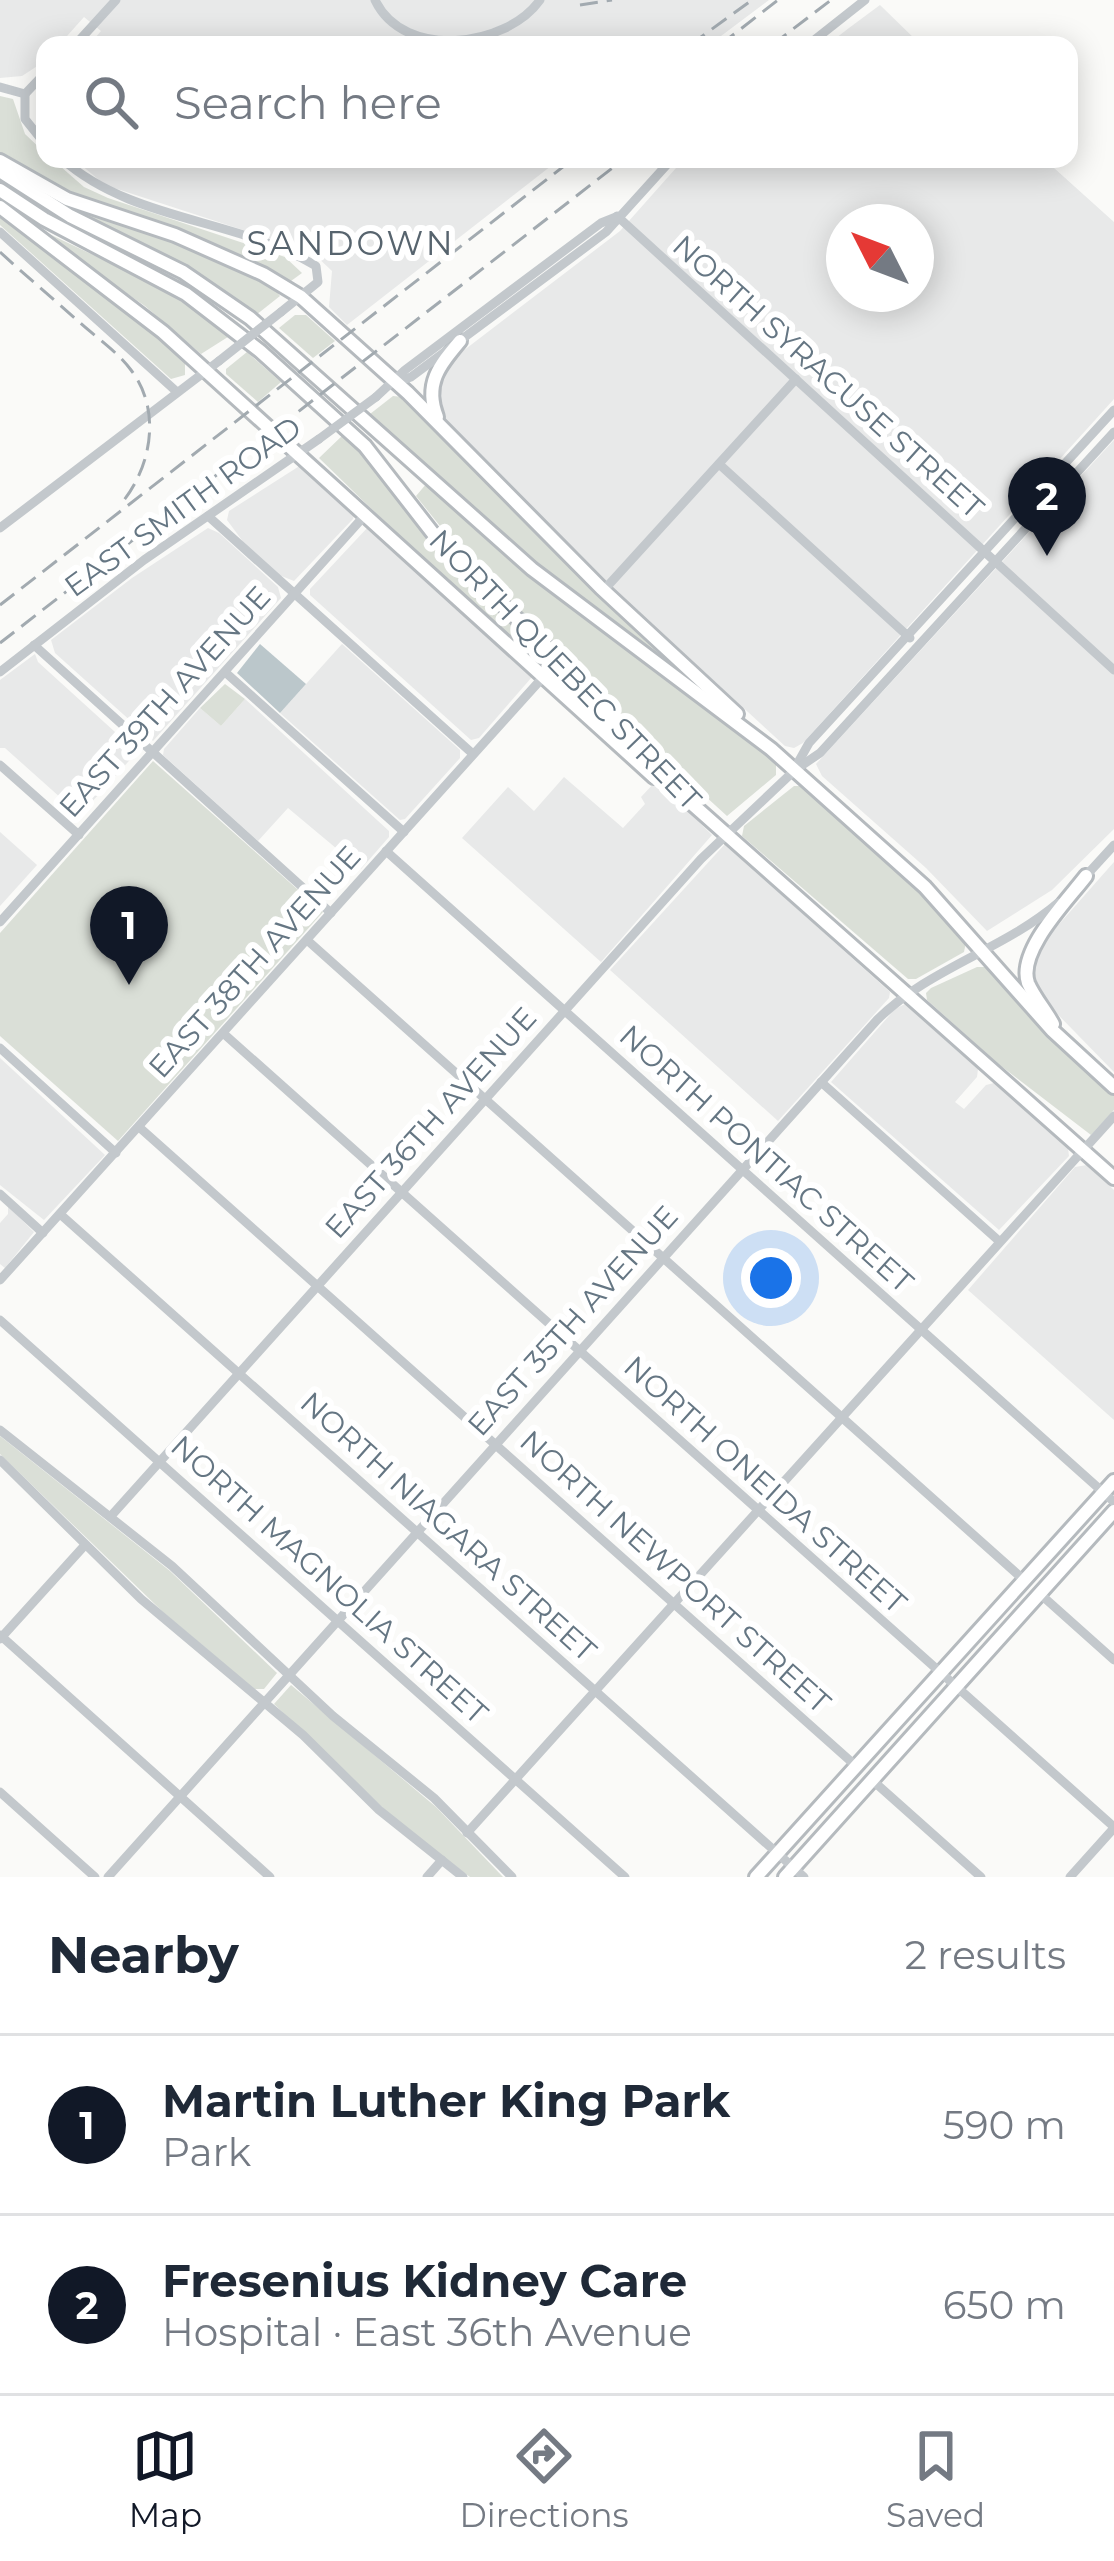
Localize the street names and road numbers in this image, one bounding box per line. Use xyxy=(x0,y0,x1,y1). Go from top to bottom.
street label: NORTH SYRACUSE STREET xyxy=(665,227,992,527)
street label: EAST SMITH ROAD xyxy=(57,408,308,605)
street label: NORTH QUEBEC STREET xyxy=(422,522,710,818)
street label: EAST 39TH AVENUE xyxy=(51,579,278,825)
street label: EAST 38TH AVENUE xyxy=(141,838,368,1085)
street label: EAST 36TH AVENUE xyxy=(317,999,544,1246)
street label: NORTH PONTIAC STREET xyxy=(612,1017,921,1301)
street label: EAST 35TH AVENUE xyxy=(460,1198,686,1443)
street label: NORTH ONEIDA STREET xyxy=(616,1348,915,1622)
street label: NORTH NIAGARA STREET xyxy=(293,1384,604,1670)
street label: NORTH NEWPORT STREET xyxy=(512,1422,839,1721)
street label: NORTH MAGNOLIA STREET xyxy=(163,1428,496,1732)

